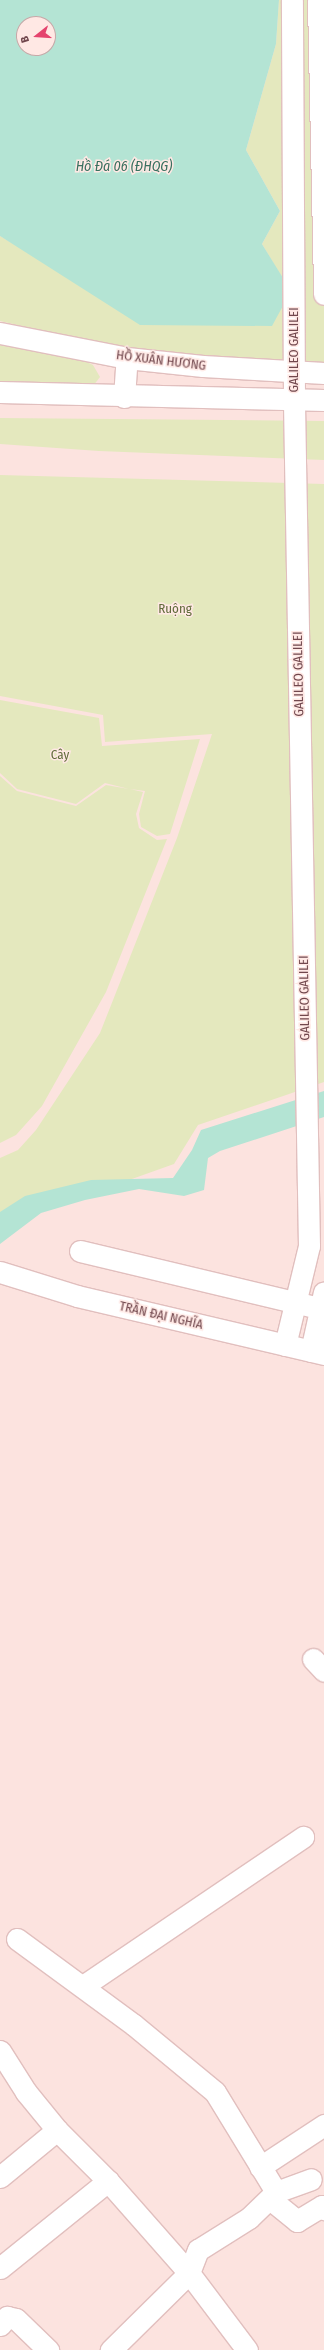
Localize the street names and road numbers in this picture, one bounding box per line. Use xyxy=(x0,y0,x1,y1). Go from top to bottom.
street label: GALILEO GALILEI xyxy=(286,307,302,393)
street label: HỒ XUÂN HƯƠNG xyxy=(115,348,207,374)
street label: GALILEO GALILEI xyxy=(290,631,308,717)
street label: GALILEO GALILEI xyxy=(296,955,314,1041)
street label: TRẦN ĐẠI NGHĨA xyxy=(118,1299,204,1333)

